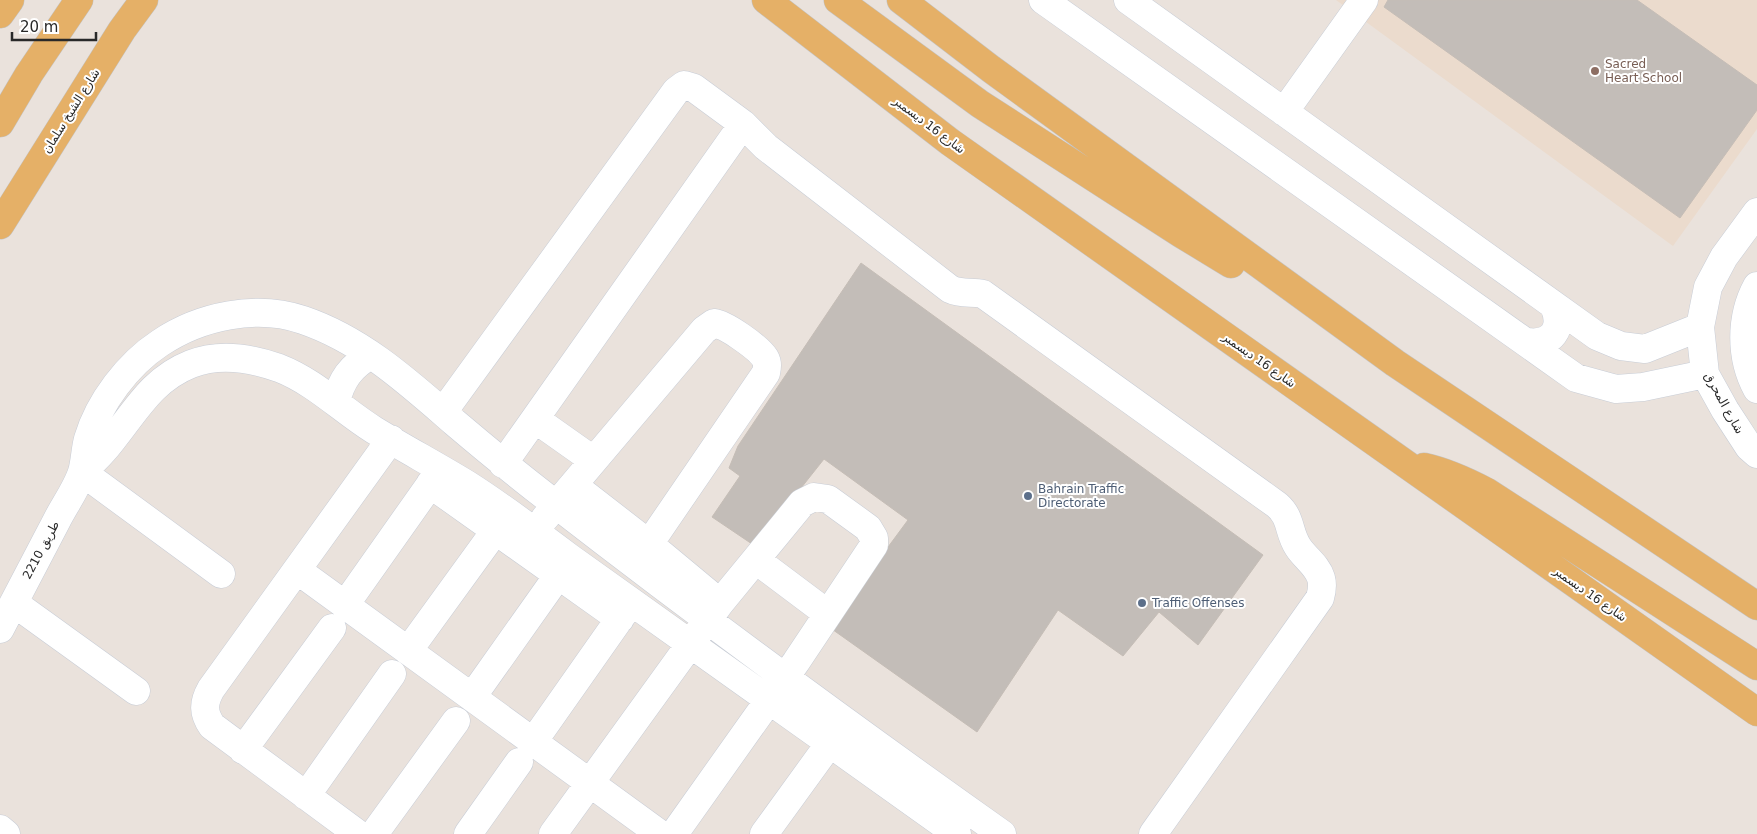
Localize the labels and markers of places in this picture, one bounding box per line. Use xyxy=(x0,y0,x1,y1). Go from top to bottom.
place label: Sacred Heart School xyxy=(1605,57,1682,85)
marker: Sacred Heart School xyxy=(1589,65,1601,77)
place label: Bahrain Traffic Directorate xyxy=(1038,482,1124,510)
marker: Bahrain Traffic Directorate xyxy=(1022,490,1034,502)
place label: Traffic Offenses xyxy=(1151,596,1244,610)
marker: Traffic Offenses xyxy=(1136,597,1148,609)

